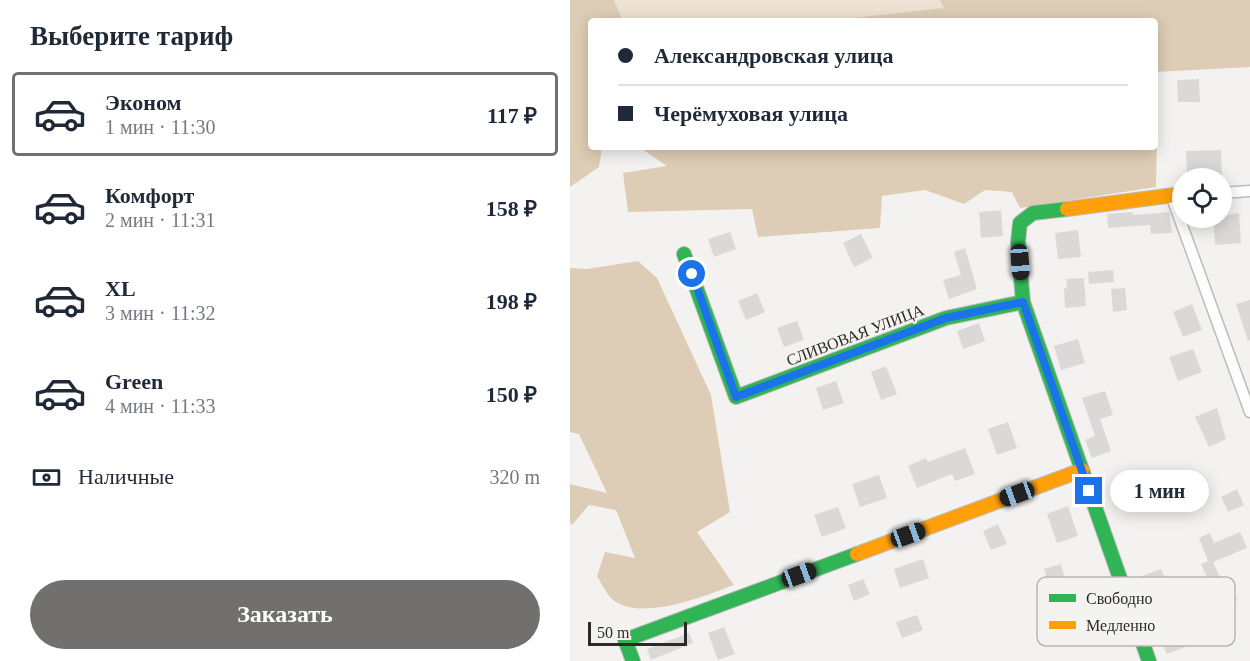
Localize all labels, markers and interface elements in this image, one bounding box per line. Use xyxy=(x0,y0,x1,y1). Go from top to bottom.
text: Выберите тариф xyxy=(30,21,233,51)
text: Александровская улица xyxy=(654,43,893,68)
icon: car xyxy=(33,87,87,141)
text: Эконом xyxy=(105,90,182,115)
text: Черёмуховая улица xyxy=(654,101,848,126)
text: 117 ₽ xyxy=(487,103,537,128)
text: 1 мин · 11:30 xyxy=(105,116,216,138)
map controls xyxy=(1172,168,1232,228)
button: locate xyxy=(1172,168,1232,228)
icon: car xyxy=(33,180,87,234)
text: Комфорт xyxy=(105,183,194,208)
text: 158 ₽ xyxy=(486,196,537,221)
text: 2 мин · 11:31 xyxy=(105,209,216,231)
car xyxy=(1010,243,1030,281)
route start xyxy=(678,260,705,287)
icon: car xyxy=(33,273,87,327)
text: XL xyxy=(105,276,136,301)
text: 198 ₽ xyxy=(486,289,537,314)
street label: СЛИВОВАЯ УЛИЦА xyxy=(784,301,927,370)
text: 3 мин · 11:32 xyxy=(105,302,216,324)
icon: car xyxy=(33,366,87,420)
text: Green xyxy=(105,369,163,394)
text: 150 ₽ xyxy=(486,382,537,407)
text: 4 мин · 11:33 xyxy=(105,395,216,417)
icon: cash xyxy=(30,461,63,494)
text: Наличные xyxy=(78,464,174,489)
text: 320 m xyxy=(489,466,540,488)
callout: 1 мин xyxy=(1110,470,1209,512)
route end xyxy=(1075,477,1102,504)
car xyxy=(997,479,1037,509)
text: 1 мин xyxy=(1134,480,1185,502)
car xyxy=(888,520,928,550)
car xyxy=(779,560,819,590)
legend xyxy=(1037,577,1235,646)
button: Заказать xyxy=(30,580,540,649)
text: Свободно xyxy=(1086,590,1153,608)
text: Медленно xyxy=(1086,617,1155,635)
scale bar xyxy=(588,619,687,646)
text: 50 m xyxy=(597,624,629,641)

